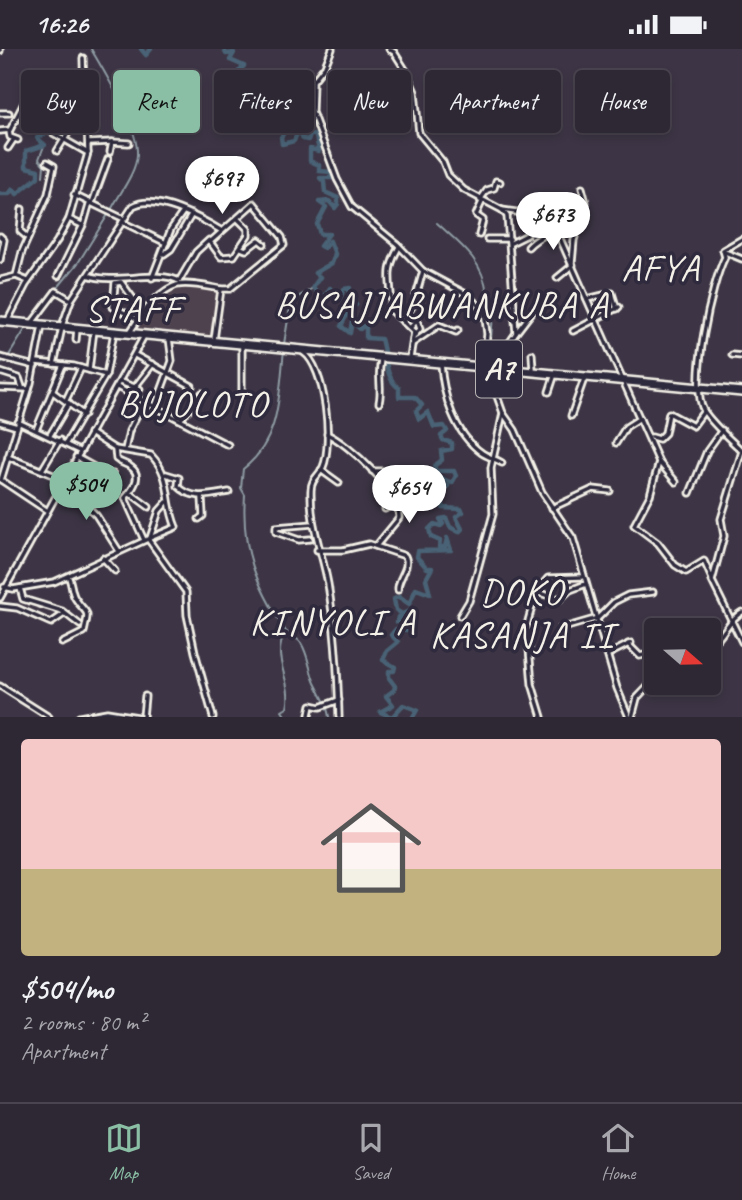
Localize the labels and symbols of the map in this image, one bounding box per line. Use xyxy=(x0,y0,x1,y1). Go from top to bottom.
pin: $697 xyxy=(181,157,263,216)
pin: $673 xyxy=(512,193,594,252)
district label: AFYA xyxy=(622,244,700,291)
district label: BUSAJJABWANKUBA A xyxy=(275,281,609,328)
district label: STAFF xyxy=(85,285,186,332)
road number: A7 xyxy=(476,341,522,397)
district label: BUJOLOTO xyxy=(118,380,270,427)
pin: $504 xyxy=(45,463,127,522)
pin: $654 xyxy=(368,465,450,525)
district label: DOKO KASANJA II xyxy=(430,568,620,658)
district label: KINYOLI A xyxy=(250,598,416,645)
north arrow xyxy=(644,618,721,695)

